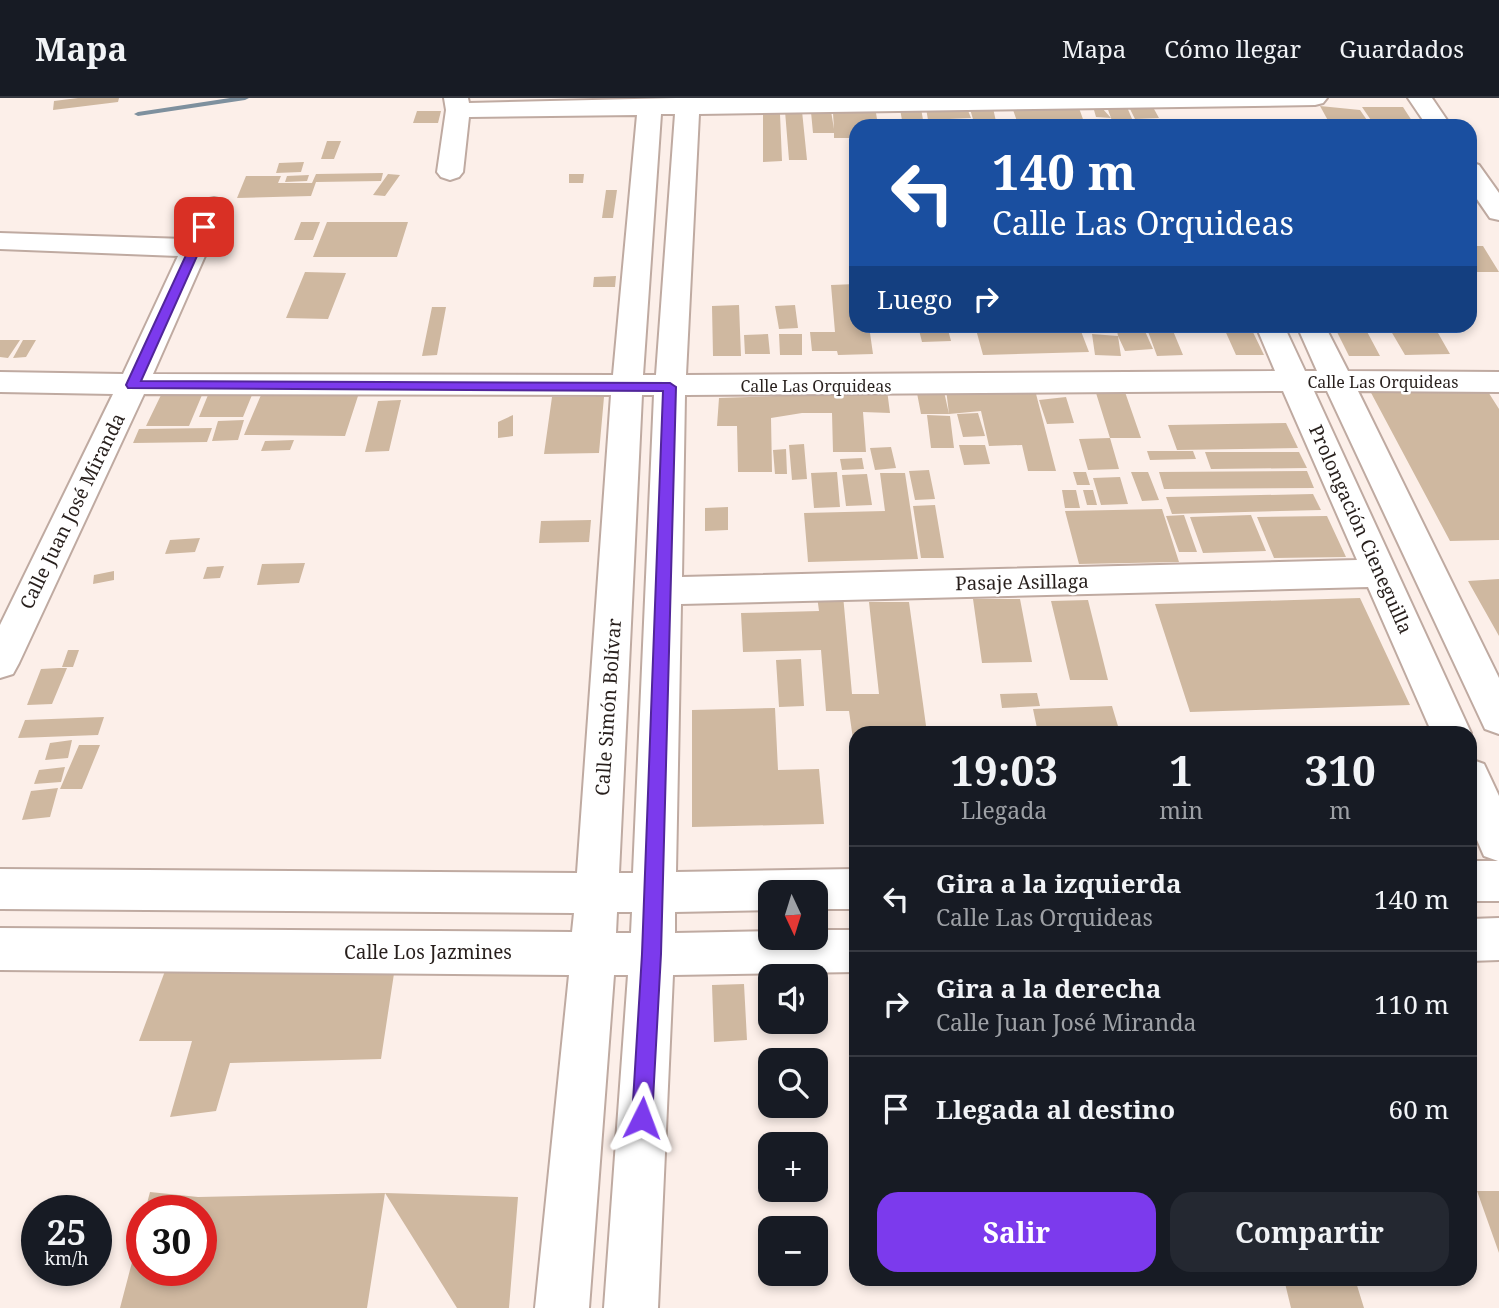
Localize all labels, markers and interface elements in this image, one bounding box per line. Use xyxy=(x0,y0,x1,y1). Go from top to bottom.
text: Mapa xyxy=(35,26,127,71)
text: Mapa xyxy=(1062,32,1126,65)
text: Cómo llegar xyxy=(1164,32,1301,65)
text: Guardados xyxy=(1339,32,1464,65)
text: 140 m xyxy=(992,138,1136,204)
icon: left xyxy=(877,147,968,238)
pin xyxy=(174,197,234,257)
text: Calle Las Orquideas xyxy=(992,201,1294,244)
icon: arrive xyxy=(185,208,223,246)
icon: right xyxy=(967,280,1005,318)
text: Luego xyxy=(877,281,953,317)
street label: Calle Las Orquideas xyxy=(1308,371,1458,393)
street label: Calle Las Orquideas xyxy=(741,375,891,397)
street label: Calle Juan José Miranda xyxy=(13,409,131,613)
street label: Prolongación Cieneguilla xyxy=(1303,420,1419,638)
street label: Pasaje Asillaga xyxy=(955,568,1089,596)
street label: Calle Simón Bolívar xyxy=(589,617,627,797)
text: 19:03 xyxy=(950,741,1058,798)
text: 1 xyxy=(1169,741,1193,798)
text: 310 xyxy=(1304,741,1376,798)
text: Llegada xyxy=(961,794,1047,826)
text: min xyxy=(1159,794,1203,826)
text: m xyxy=(1329,794,1351,826)
text: Gira a la izquierda xyxy=(936,865,1182,901)
north arrow xyxy=(758,880,828,950)
map controls xyxy=(758,880,828,1286)
icon: left xyxy=(877,880,915,918)
text: 140 m xyxy=(1374,881,1449,917)
text: Calle Las Orquideas xyxy=(936,901,1153,933)
street label: Calle Los Jazmines xyxy=(344,939,512,965)
button: sound xyxy=(758,964,828,1034)
text: Gira a la derecha xyxy=(936,970,1161,1006)
icon: right xyxy=(877,985,915,1023)
text: 110 m xyxy=(1374,986,1449,1022)
text: Calle Juan José Miranda xyxy=(936,1006,1197,1038)
button: search xyxy=(758,1048,828,1118)
position arrow xyxy=(605,1081,679,1155)
icon: arrive xyxy=(877,1090,915,1128)
text: Llegada al destino xyxy=(936,1091,1175,1127)
text: 60 m xyxy=(1389,1091,1449,1127)
button: + xyxy=(758,1132,828,1202)
button: Salir xyxy=(877,1192,1156,1272)
button: Compartir xyxy=(1170,1192,1449,1272)
speed limit sign: 30 xyxy=(126,1195,217,1286)
text: 25 xyxy=(47,1208,86,1255)
button: − xyxy=(758,1216,828,1286)
text: km/h xyxy=(44,1246,89,1270)

